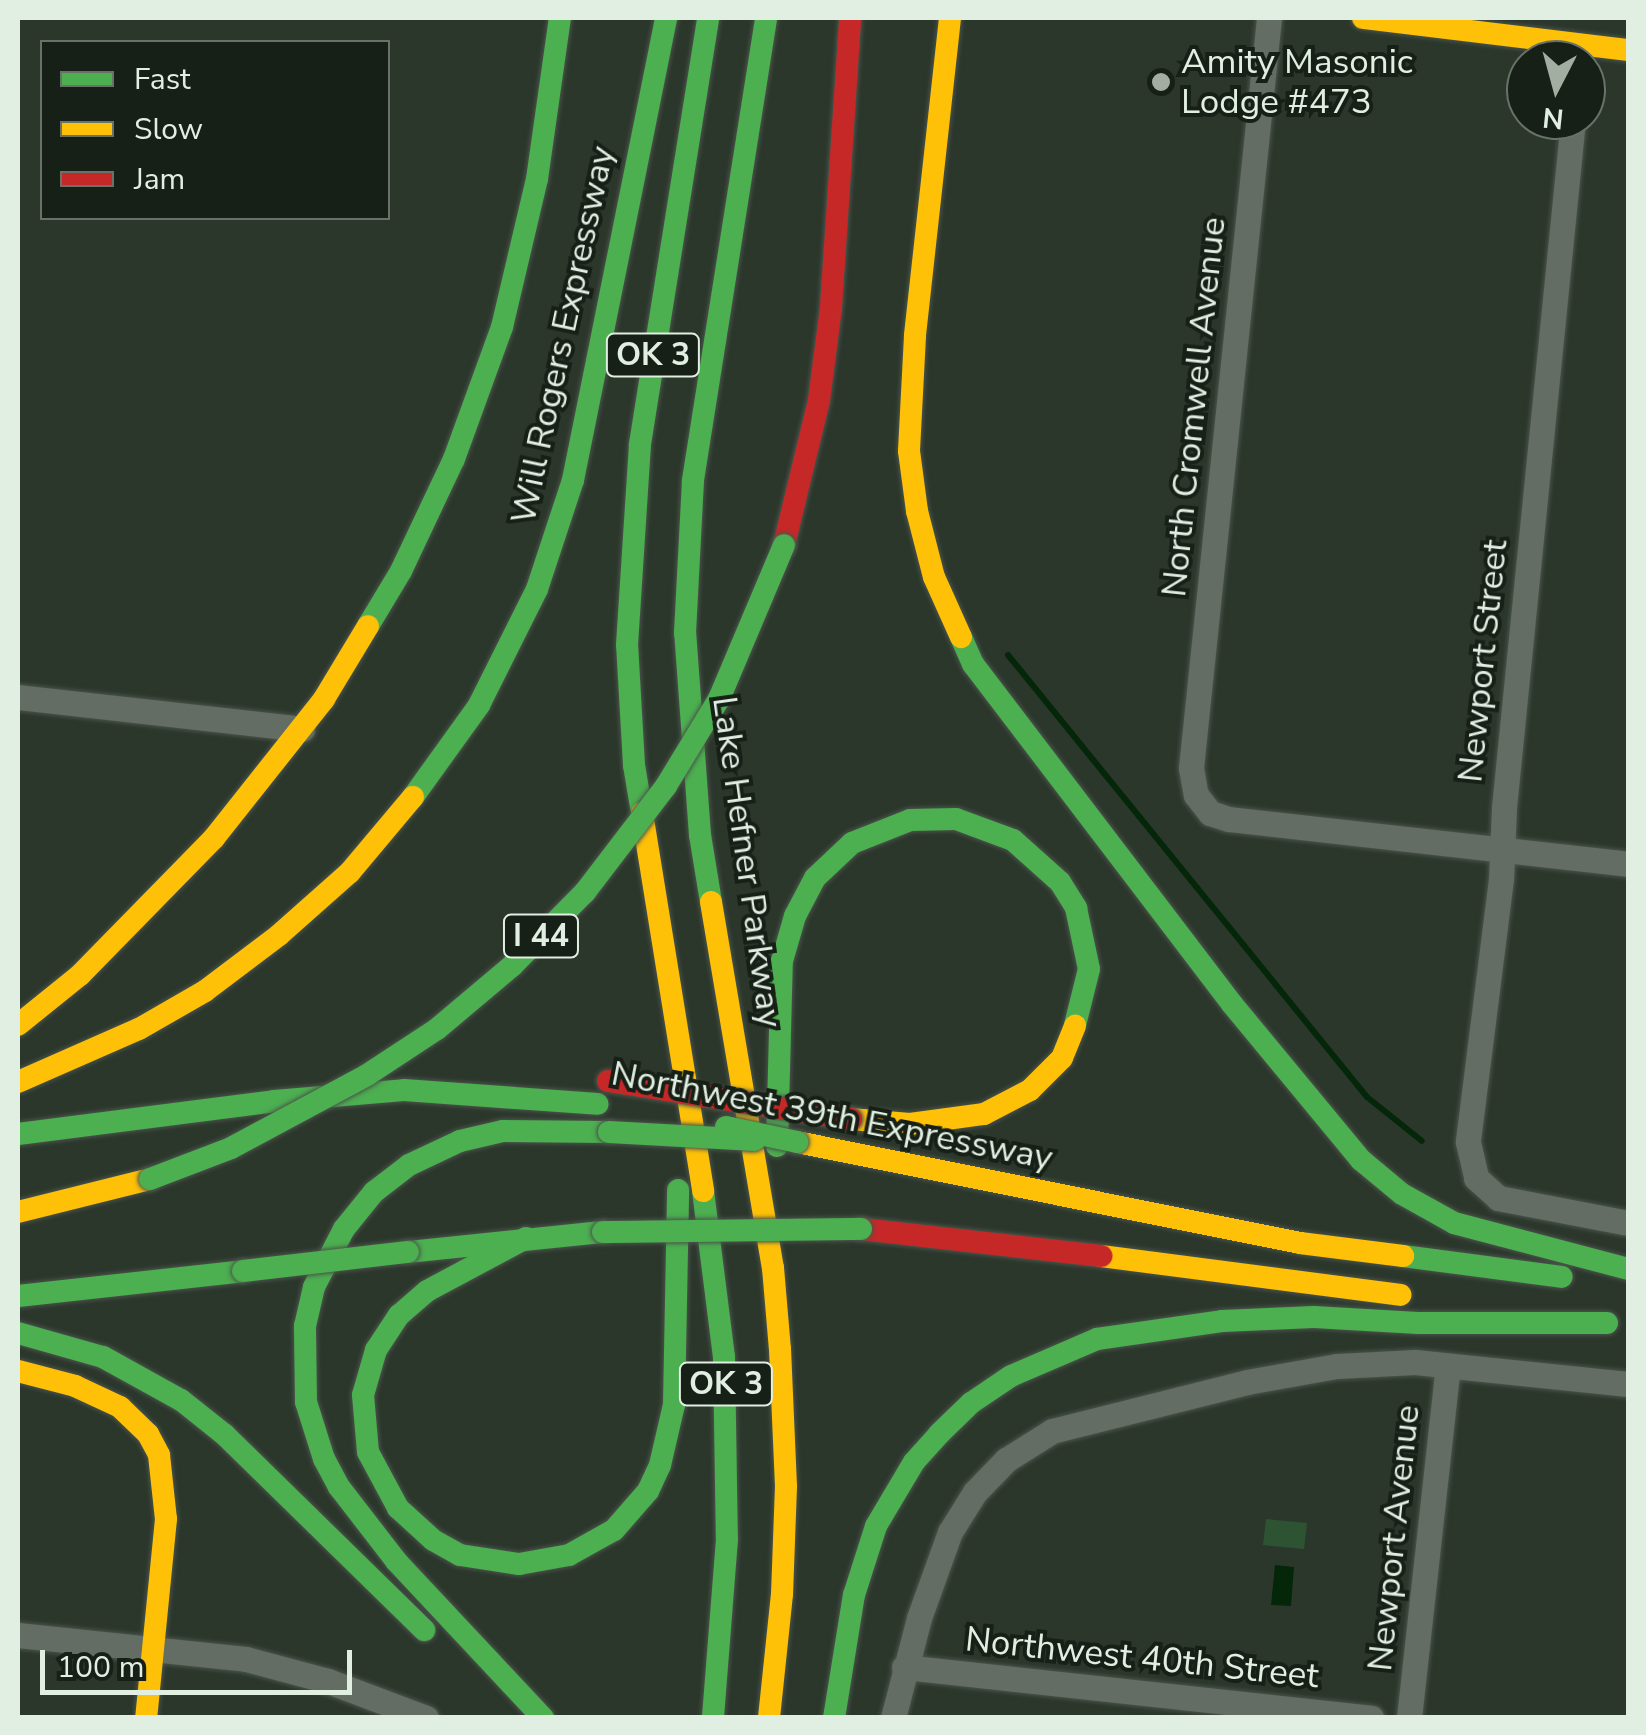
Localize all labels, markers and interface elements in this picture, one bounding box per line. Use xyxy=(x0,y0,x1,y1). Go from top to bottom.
legend xyxy=(40,40,390,220)
north arrow xyxy=(1506,40,1606,140)
place label: Amity Masonic Lodge #473 xyxy=(1181,41,1413,123)
text: Fast xyxy=(134,59,191,100)
marker: Amity Masonic Lodge #473 xyxy=(1150,71,1172,93)
text: N xyxy=(1541,98,1565,138)
text: Slow xyxy=(134,109,203,150)
street label: Will Rogers Expressway xyxy=(502,142,624,528)
text: Jam xyxy=(134,159,185,200)
street label: North Cromwell Avenue xyxy=(1153,215,1235,599)
road number: OK 3 xyxy=(606,328,700,382)
street label: Newport Street xyxy=(1449,538,1517,784)
street label: Lake Hefner Parkway xyxy=(703,694,791,1030)
road number: I 44 xyxy=(501,909,581,963)
street label: Northwest 39th Expressway xyxy=(608,1053,1056,1179)
road number: OK 3 xyxy=(678,1357,774,1411)
street label: Newport Avenue xyxy=(1359,1403,1429,1673)
street label: Northwest 40th Street xyxy=(963,1619,1321,1697)
scale bar xyxy=(45,1630,358,1692)
text: 100 m xyxy=(57,1647,144,1688)

